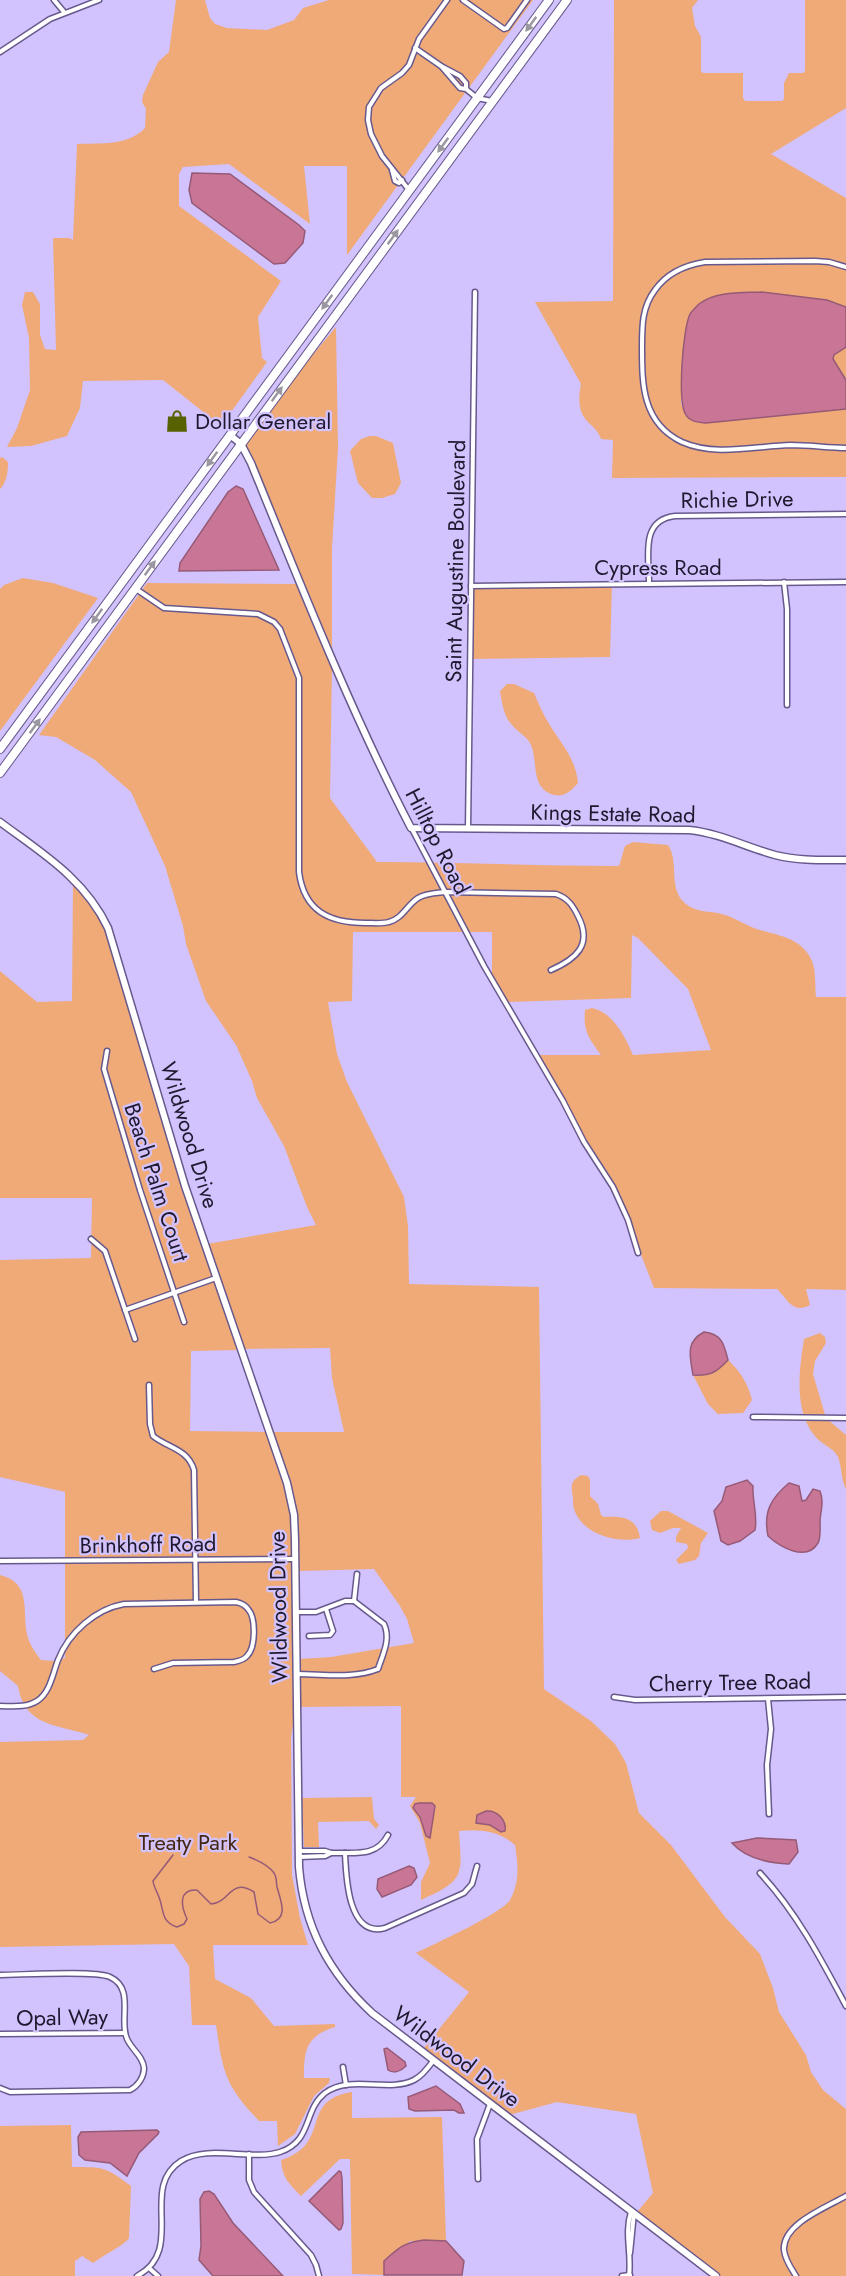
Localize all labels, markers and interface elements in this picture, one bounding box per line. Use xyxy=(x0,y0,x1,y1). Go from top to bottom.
one-way arrow xyxy=(525,16,537,32)
one-way arrow xyxy=(437,136,449,152)
one-way arrow xyxy=(387,229,399,245)
one-way arrow xyxy=(322,294,334,309)
one-way arrow xyxy=(271,387,283,402)
place label: Dollar General xyxy=(195,405,331,437)
shop icon: Dollar General xyxy=(164,408,190,434)
street label: Saint Augustine Boulevard xyxy=(437,439,473,683)
one-way arrow xyxy=(206,451,218,467)
street label: Richie Drive xyxy=(680,482,794,516)
street label: Cypress Road xyxy=(594,551,722,583)
one-way arrow xyxy=(143,561,155,576)
one-way arrow xyxy=(91,608,103,624)
one-way arrow xyxy=(28,718,40,733)
street label: Hilltop Road xyxy=(398,782,478,900)
street label: Kings Estate Road xyxy=(530,796,696,830)
street label: Wildwood Drive xyxy=(153,1058,227,1212)
street label: Beach Palm Court xyxy=(116,1099,198,1266)
street label: Brinkhoff Road xyxy=(79,1527,217,1561)
street label: Wildwood Drive xyxy=(261,1531,295,1683)
street label: Cherry Tree Road xyxy=(649,1665,811,1699)
park label: Treaty Park xyxy=(139,1826,237,1858)
street label: Wildwood Drive xyxy=(387,1998,527,2114)
street label: Opal Way xyxy=(16,2000,109,2034)

